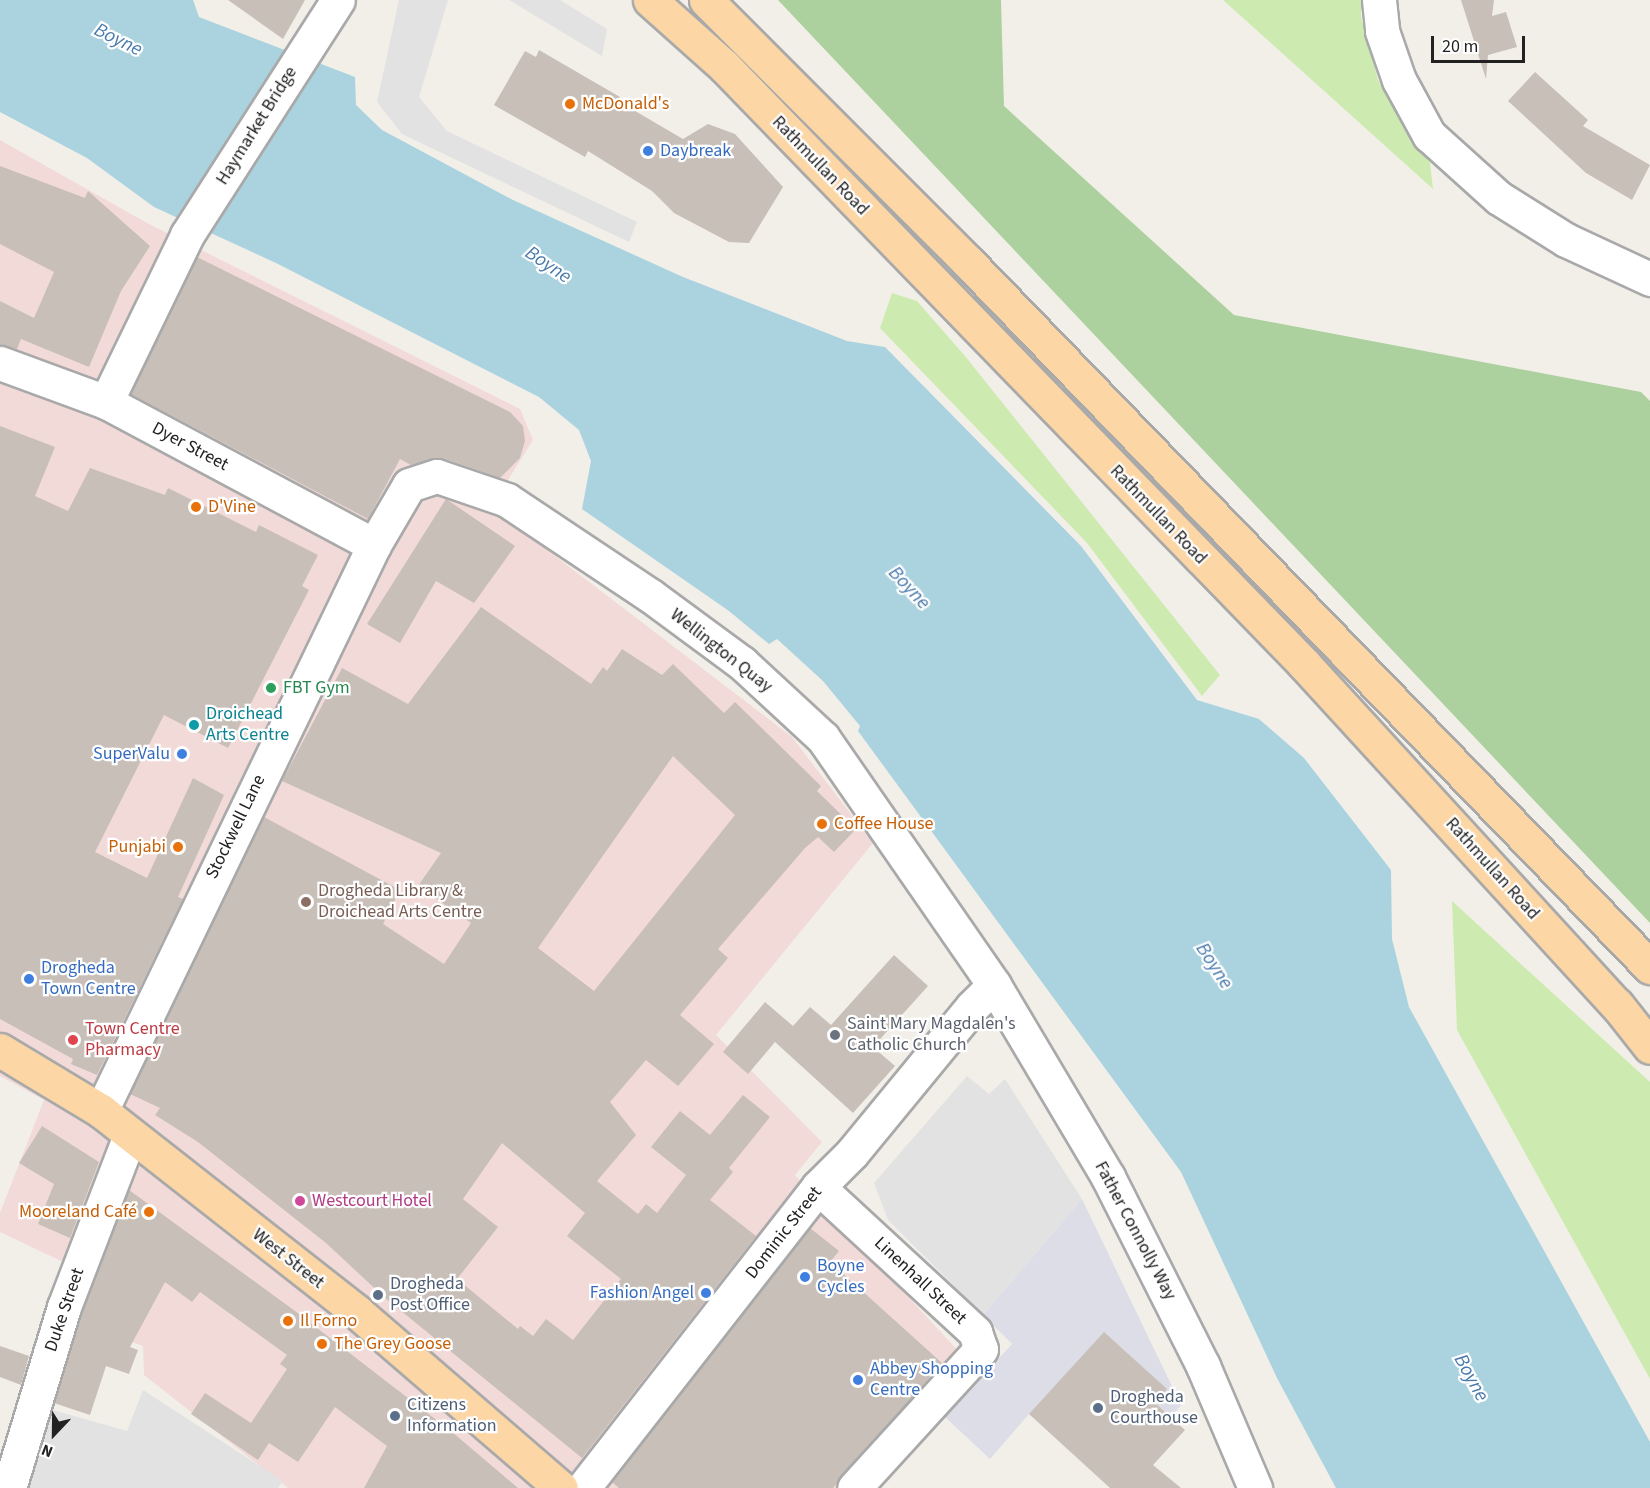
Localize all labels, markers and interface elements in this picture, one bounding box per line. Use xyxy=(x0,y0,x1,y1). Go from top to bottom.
water label: Boyne xyxy=(90,18,146,62)
scale bar xyxy=(1434,24,1528,62)
text: 20 m xyxy=(1442,34,1478,59)
street label: Haymarket Bridge xyxy=(212,63,302,189)
place label: McDonald's xyxy=(582,93,669,115)
marker: McDonald's xyxy=(563,97,577,111)
street label: Rathmullan Road xyxy=(767,112,873,220)
place label: Daybreak xyxy=(660,140,731,162)
marker: Daybreak xyxy=(641,144,655,158)
water label: Boyne xyxy=(520,241,576,289)
street label: Dyer Street xyxy=(148,418,232,476)
street label: Rathmullan Road xyxy=(1105,461,1211,569)
place label: D'Vine xyxy=(208,496,256,518)
marker: D'Vine xyxy=(189,500,203,514)
water label: Boyne xyxy=(883,561,935,615)
street label: Wellington Quay xyxy=(666,604,776,698)
place label: FBT Gym xyxy=(283,677,350,699)
marker: FBT Gym xyxy=(264,681,278,695)
place label: Droichead Arts Centre xyxy=(206,704,289,746)
marker: Droichead Arts Centre xyxy=(187,718,201,732)
place label: SuperValu xyxy=(93,743,170,765)
marker: SuperValu xyxy=(175,747,189,761)
street label: Stockwell Lane xyxy=(202,771,270,883)
place label: Coffee House xyxy=(834,813,933,835)
street label: Rathmullan Road xyxy=(1441,813,1543,925)
marker: Coffee House xyxy=(815,817,829,831)
place label: Punjabi xyxy=(108,836,166,858)
marker: Punjabi xyxy=(171,840,185,854)
place label: Drogheda Library & Droichead Arts Centre xyxy=(318,881,482,924)
marker: Drogheda Library & Droichead Arts Centre xyxy=(299,895,313,909)
water label: Boyne xyxy=(1190,938,1238,994)
place label: Drogheda Town Centre xyxy=(41,958,136,1000)
marker: Drogheda Town Centre xyxy=(22,972,36,986)
place label: Saint Mary Magdalen's Catholic Church xyxy=(847,1014,1016,1056)
place label: Town Centre Pharmacy xyxy=(85,1019,180,1062)
marker: Saint Mary Magdalen's Catholic Church xyxy=(828,1028,842,1042)
marker: Town Centre Pharmacy xyxy=(66,1033,80,1047)
street label: Father Connolly Way xyxy=(1089,1158,1181,1304)
street label: Dominic Street xyxy=(741,1182,827,1284)
place label: Westcourt Hotel xyxy=(312,1190,432,1212)
marker: Westcourt Hotel xyxy=(293,1194,307,1208)
place label: Mooreland Café xyxy=(19,1201,137,1223)
marker: Mooreland Café xyxy=(142,1205,156,1219)
street label: West Street xyxy=(248,1224,328,1294)
street label: Linenhall Street xyxy=(869,1233,971,1329)
place label: Boyne Cycles xyxy=(817,1256,865,1298)
street label: Duke Street xyxy=(41,1265,89,1355)
marker: Boyne Cycles xyxy=(798,1270,812,1284)
place label: Drogheda Post Office xyxy=(390,1274,470,1316)
place label: Fashion Angel xyxy=(590,1282,694,1304)
marker: Fashion Angel xyxy=(699,1286,713,1300)
marker: Drogheda Post Office xyxy=(371,1288,385,1302)
place label: Il Forno xyxy=(300,1310,357,1332)
marker: Il Forno xyxy=(281,1314,295,1328)
place label: The Grey Goose xyxy=(334,1333,451,1355)
marker: The Grey Goose xyxy=(315,1337,329,1351)
water label: Boyne xyxy=(1448,1350,1494,1406)
place label: Abbey Shopping Centre xyxy=(870,1359,993,1402)
marker: Abbey Shopping Centre xyxy=(851,1373,865,1387)
place label: Drogheda Courthouse xyxy=(1110,1387,1198,1430)
place label: Citizens Information xyxy=(407,1395,497,1438)
marker: Drogheda Courthouse xyxy=(1091,1401,1105,1415)
north arrow xyxy=(24,1404,84,1464)
marker: Citizens Information xyxy=(388,1409,402,1423)
text: N xyxy=(38,1439,56,1463)

